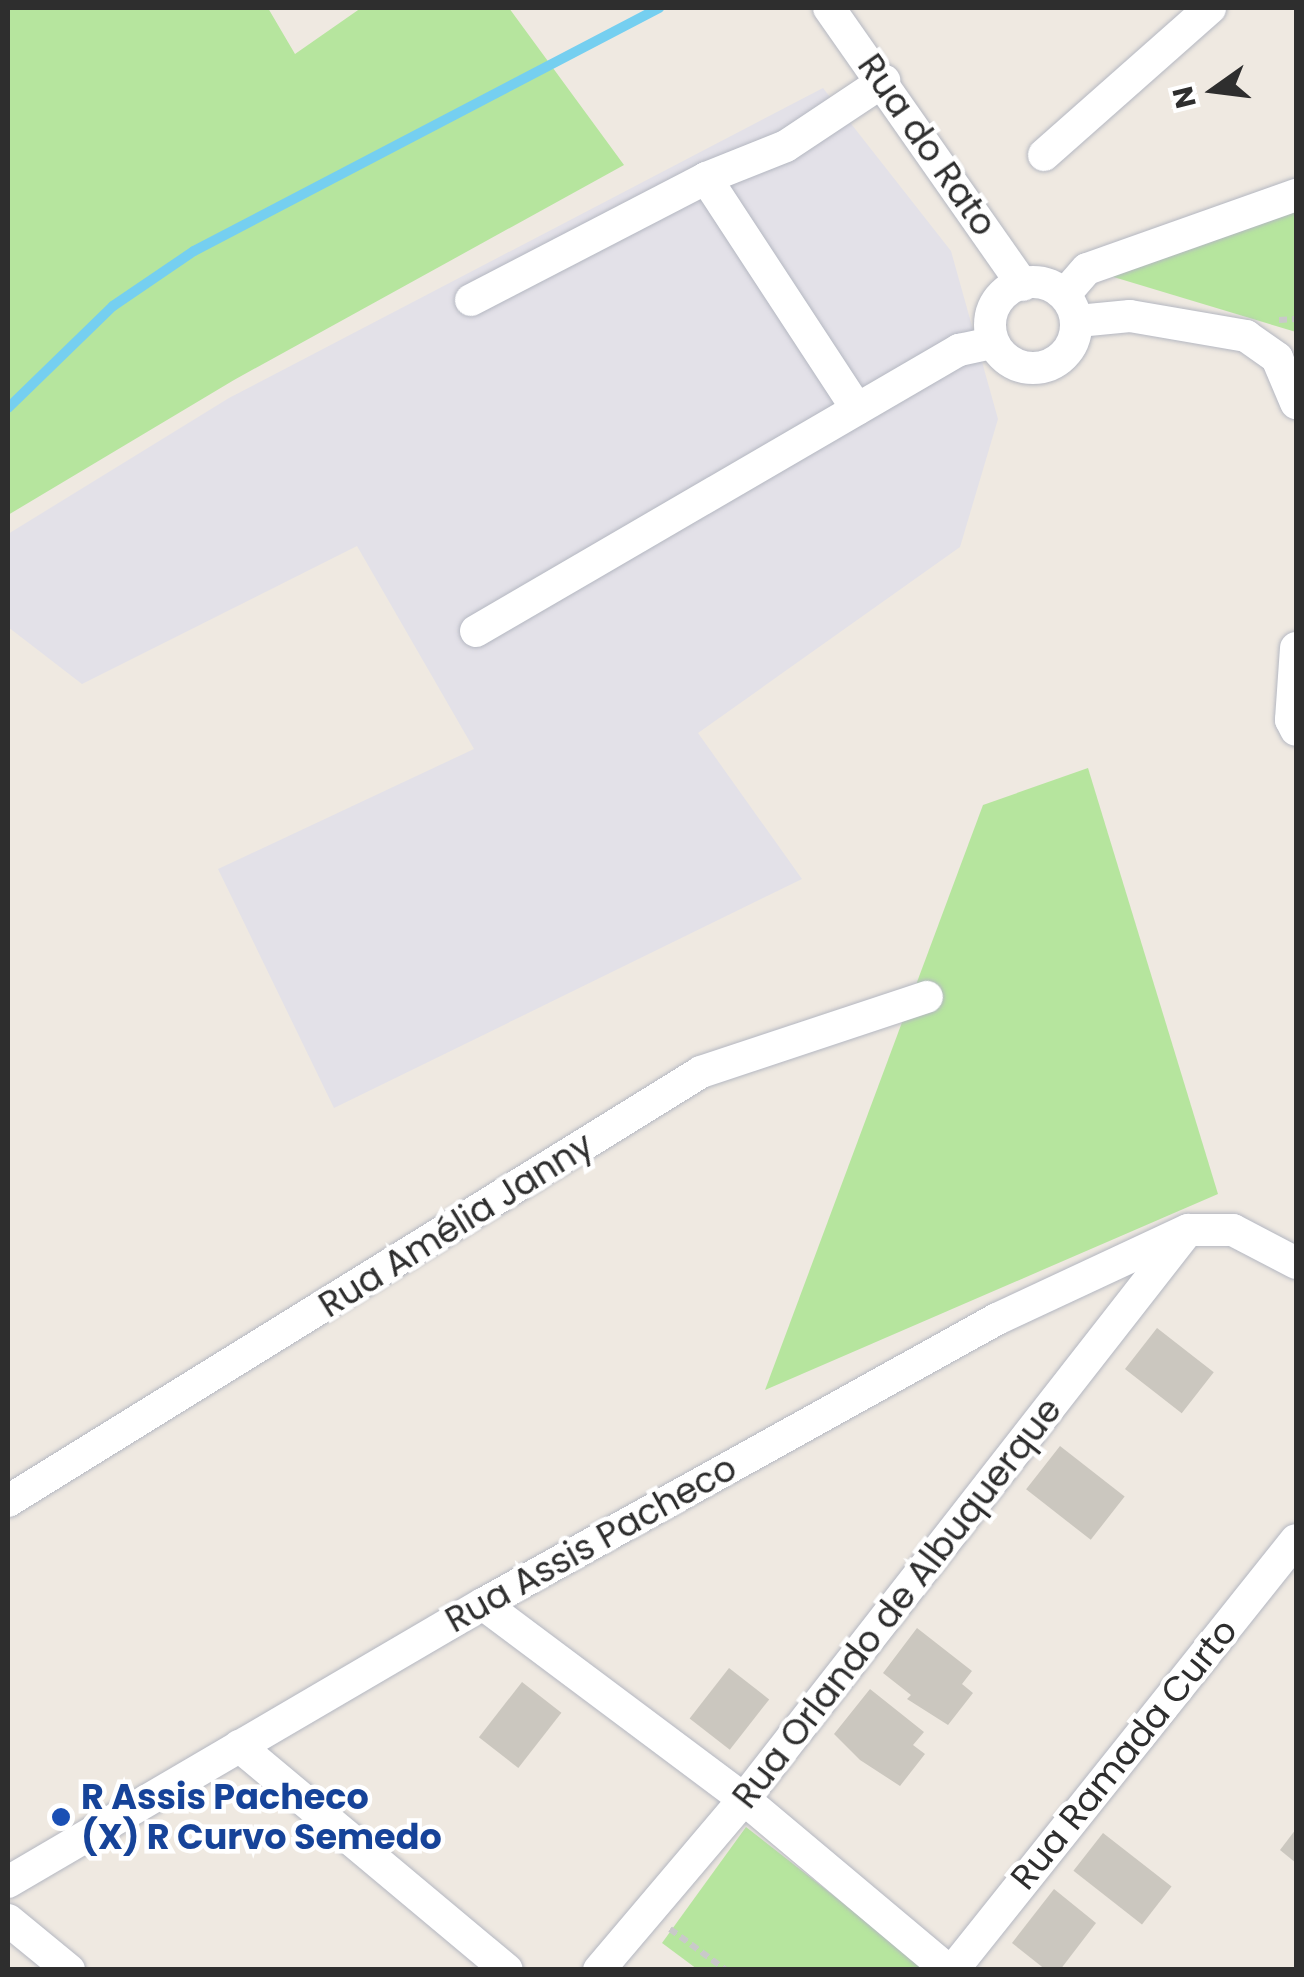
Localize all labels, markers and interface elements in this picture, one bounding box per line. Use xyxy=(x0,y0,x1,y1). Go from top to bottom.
north arrow xyxy=(1164,40,1264,140)
street label: Rua do Rato xyxy=(849,46,1005,244)
text: N xyxy=(1163,82,1206,112)
street label: Rua Amélia Janny xyxy=(311,1124,601,1326)
street label: Rua Orlando de Albuquerque xyxy=(724,1390,1070,1816)
street label: Rua Assis Pacheco xyxy=(438,1447,744,1641)
street label: Rua Ramada Curto xyxy=(1002,1610,1246,1898)
place label: R Assis Pacheco (X) R Curvo Semedo xyxy=(81,1776,442,1858)
marker: R Assis Pacheco (X) R Curvo Semedo xyxy=(50,1806,72,1828)

